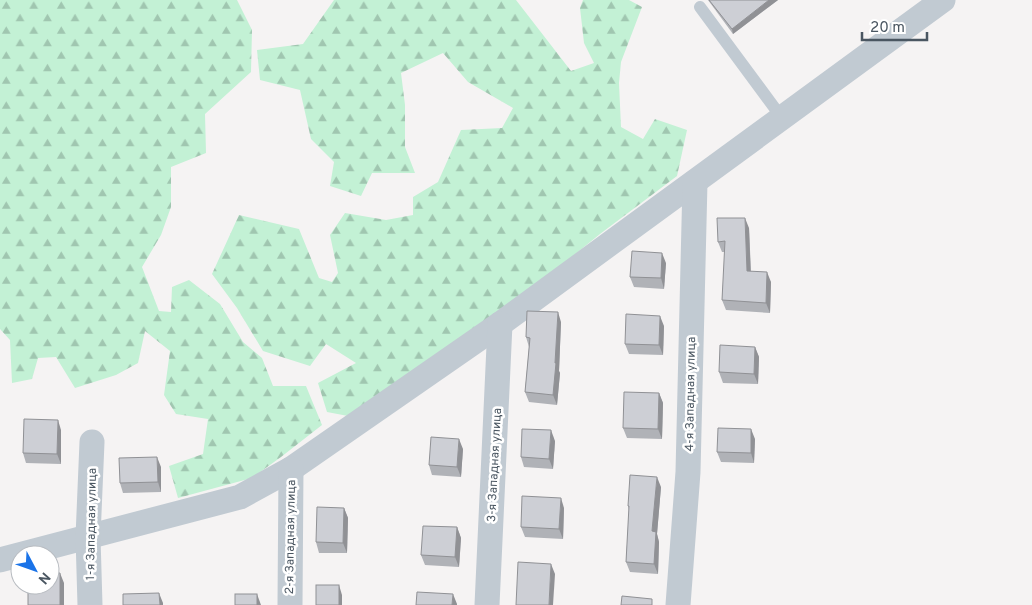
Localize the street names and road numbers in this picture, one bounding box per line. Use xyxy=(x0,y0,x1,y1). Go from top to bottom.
street label: 4-я Западная улица xyxy=(682,337,700,451)
street label: 3-я Западная улица xyxy=(484,408,506,523)
street label: 1-я Западная улица xyxy=(83,468,101,580)
street label: 2-я Западная улица xyxy=(282,480,300,594)

